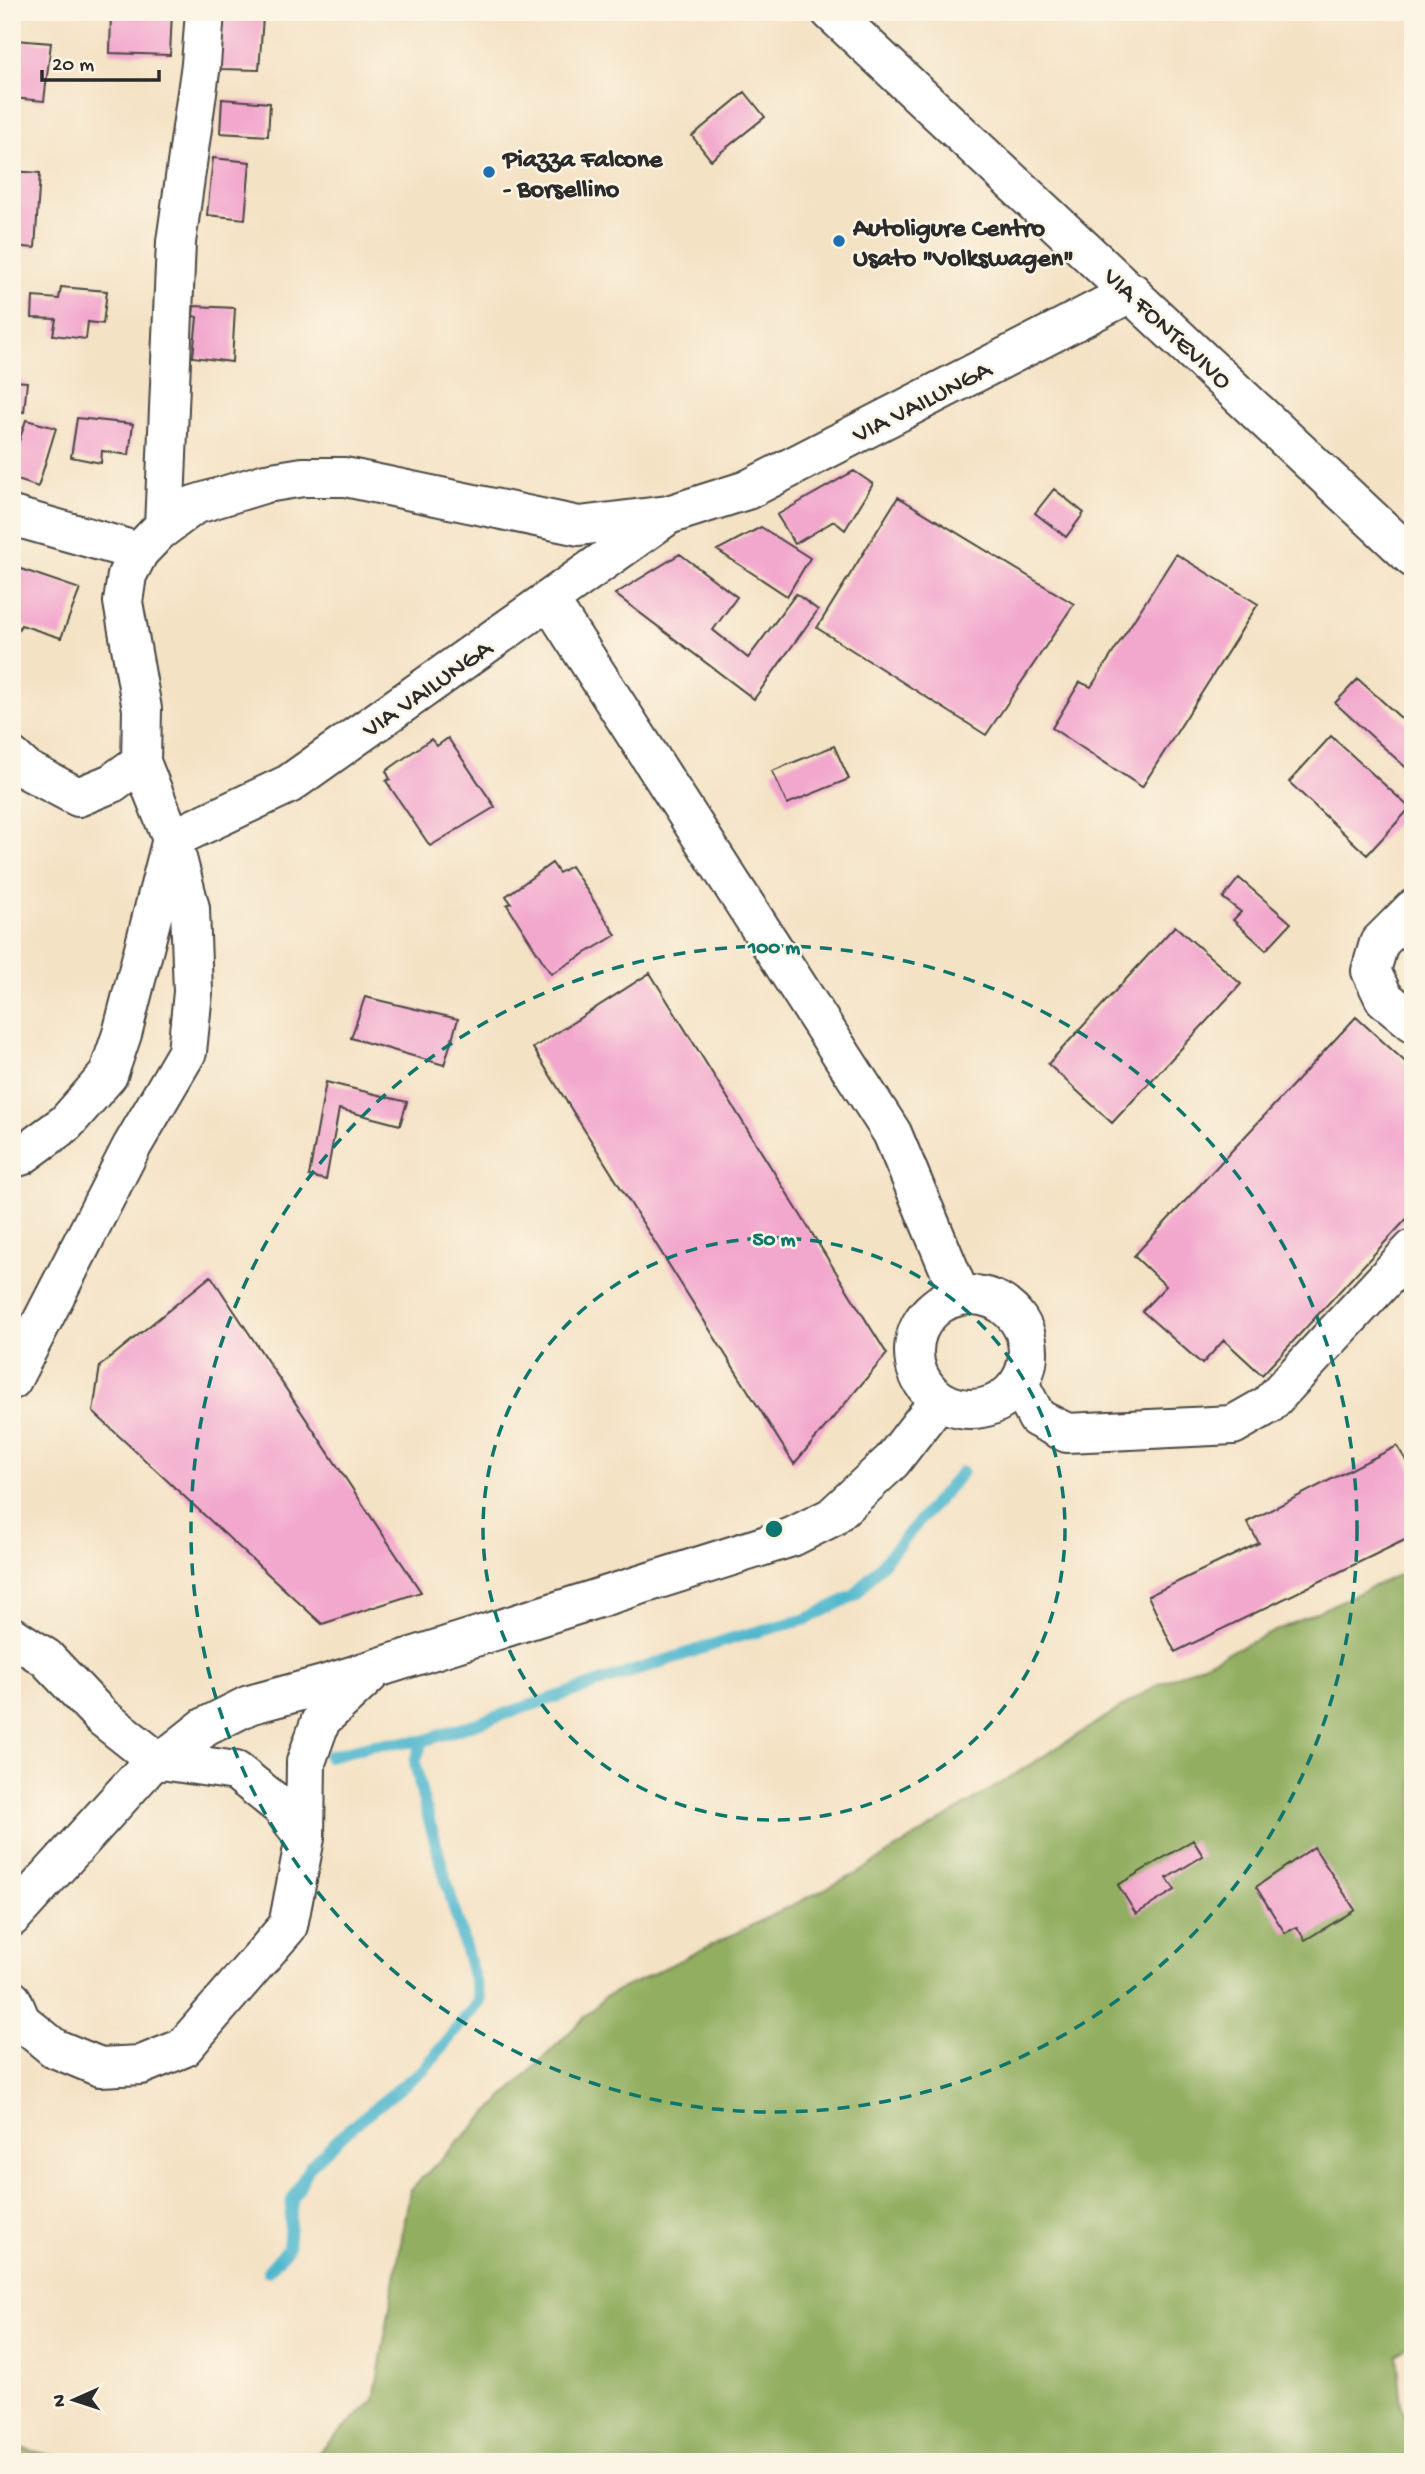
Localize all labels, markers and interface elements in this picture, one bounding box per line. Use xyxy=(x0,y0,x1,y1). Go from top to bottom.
scale bar xyxy=(42,38,159,82)
text: 20 m xyxy=(52,54,94,79)
place label: Piazza Falcone - Borsellino xyxy=(501,146,664,207)
marker: Piazza Falcone - Borsellino xyxy=(481,164,497,180)
place label: Autoligure Centro Usato "Volkswagen" xyxy=(852,215,1074,276)
marker: Autoligure Centro Usato "Volkswagen" xyxy=(831,233,847,249)
street label: VIA FONTEVIVO xyxy=(1094,262,1237,398)
street label: VIA VAILUNGA xyxy=(848,355,999,453)
street label: VIA VAILUNGA xyxy=(357,634,501,747)
text: 100 m xyxy=(747,937,800,962)
text: 50 m xyxy=(753,1229,796,1254)
centre of rings xyxy=(762,1517,786,1541)
north arrow xyxy=(38,2366,108,2436)
text: N xyxy=(49,2394,72,2408)

